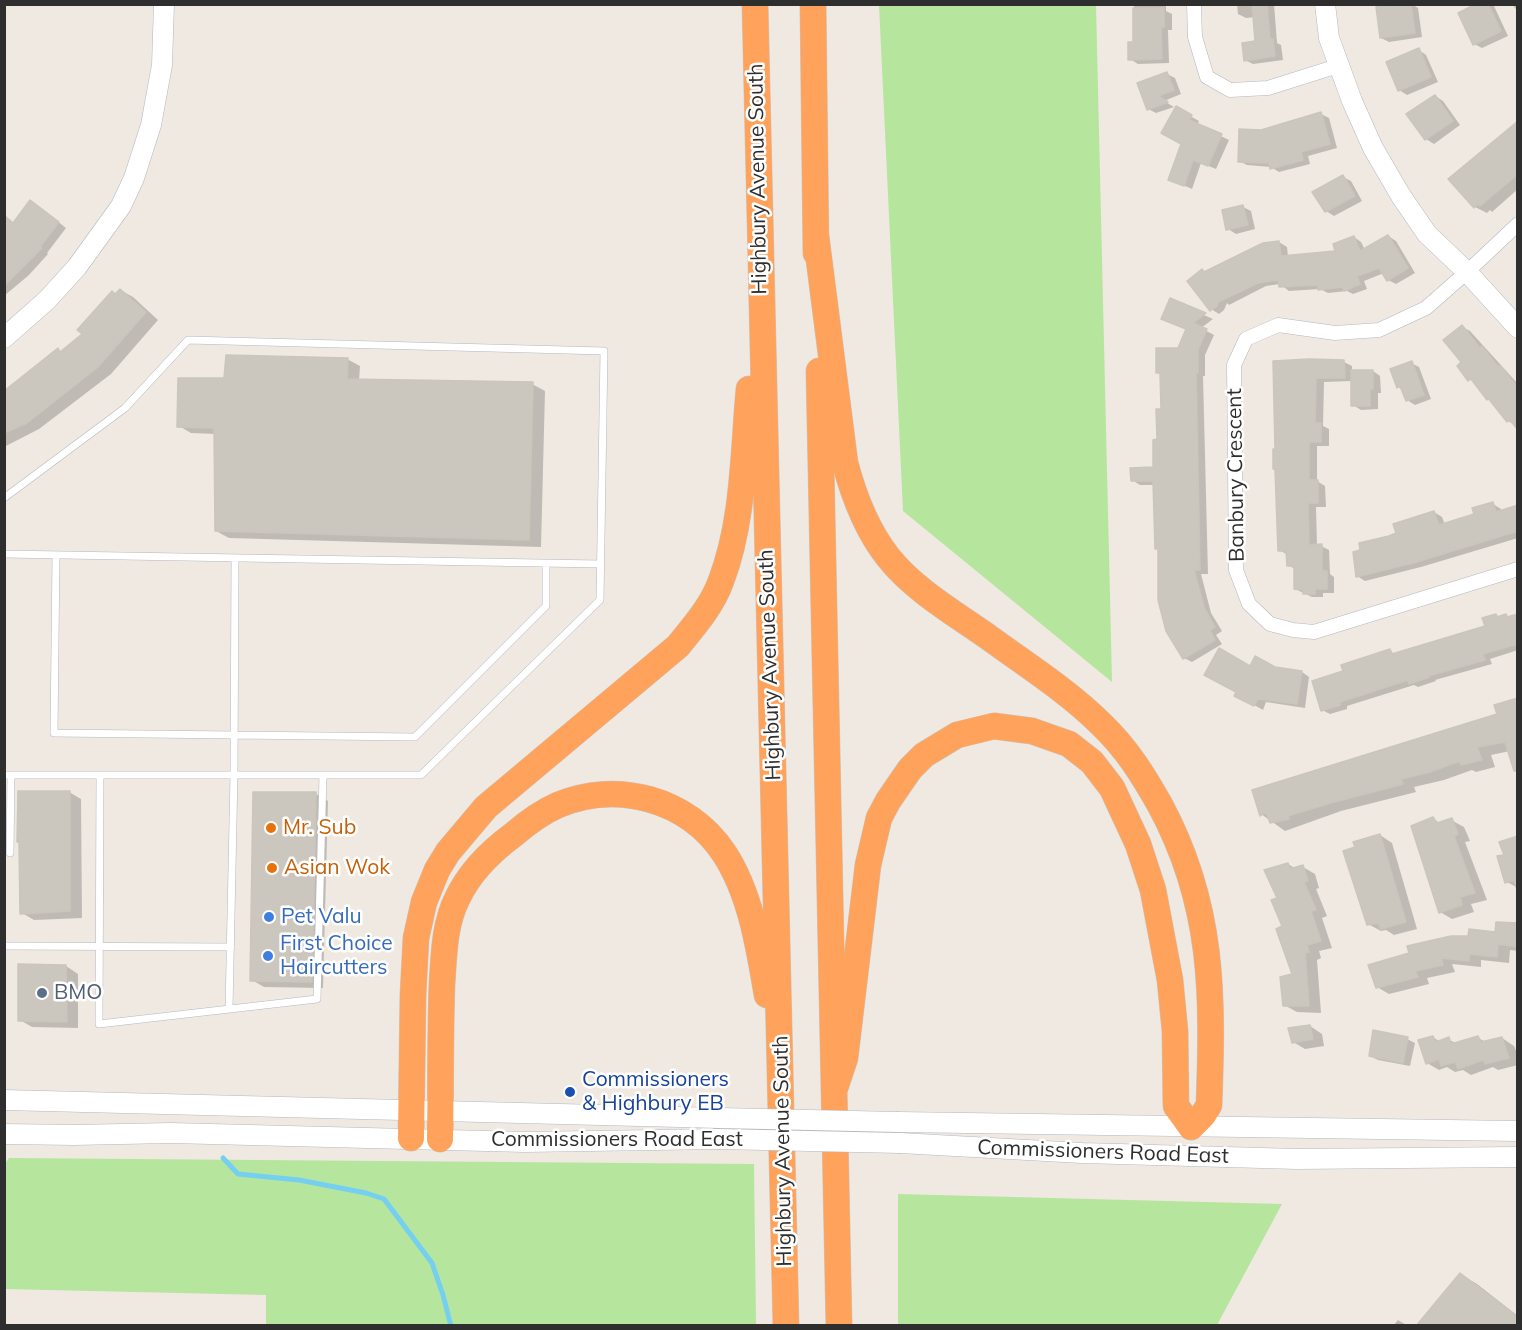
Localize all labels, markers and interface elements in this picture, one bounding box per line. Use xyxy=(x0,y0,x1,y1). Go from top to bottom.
street label: Highbury Avenue South xyxy=(743,63,773,295)
street label: Banbury Crescent xyxy=(1222,388,1250,562)
street label: Highbury Avenue South xyxy=(753,549,787,781)
place label: Mr. Sub xyxy=(283,815,356,841)
marker: Mr. Sub xyxy=(264,821,278,835)
place label: Asian Wok xyxy=(284,855,390,881)
marker: Asian Wok xyxy=(265,861,279,875)
place label: Pet Valu xyxy=(281,904,362,930)
marker: Pet Valu xyxy=(262,910,276,924)
place label: First Choice Haircutters xyxy=(280,931,393,981)
marker: First Choice Haircutters xyxy=(261,949,275,963)
place label: BMO xyxy=(54,980,103,1006)
marker: BMO xyxy=(35,986,49,1000)
street label: Highbury Avenue South xyxy=(768,1035,798,1267)
place label: Commissioners & Highbury EB xyxy=(582,1067,729,1117)
marker: Commissioners & Highbury EB xyxy=(563,1085,577,1099)
street label: Commissioners Road East xyxy=(491,1127,743,1153)
street label: Commissioners Road East xyxy=(977,1135,1229,1169)

